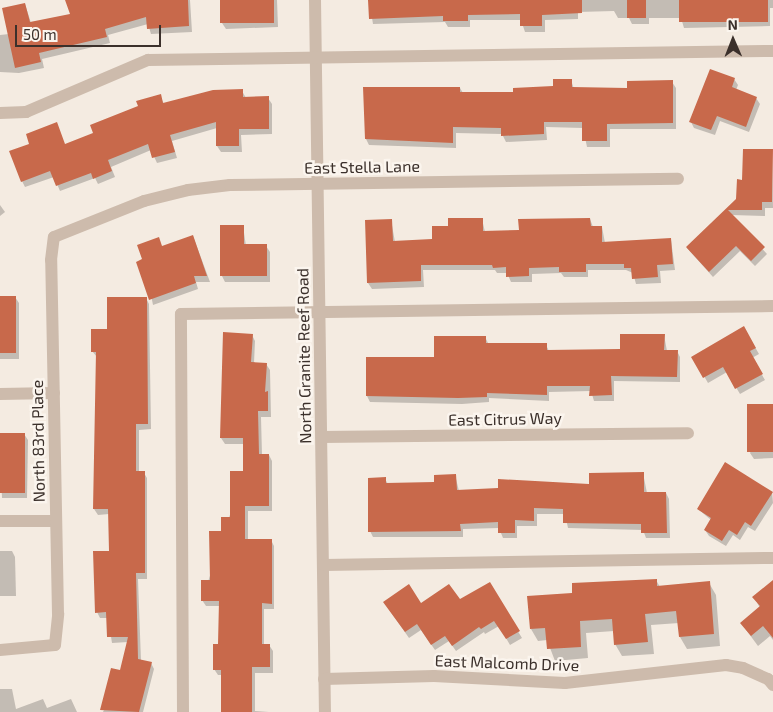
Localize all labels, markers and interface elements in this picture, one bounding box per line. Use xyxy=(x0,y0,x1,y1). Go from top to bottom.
scale bar xyxy=(18,15,164,47)
north arrow xyxy=(708,15,758,65)
text: N xyxy=(728,16,738,33)
text: 50 m xyxy=(23,25,57,43)
street label: East Stella Lane xyxy=(304,156,420,178)
street label: North Granite Reef Road xyxy=(293,268,315,444)
street label: North 83rd Place xyxy=(27,380,49,502)
street label: East Citrus Way xyxy=(448,408,562,430)
street label: East Malcomb Drive xyxy=(434,651,580,675)

